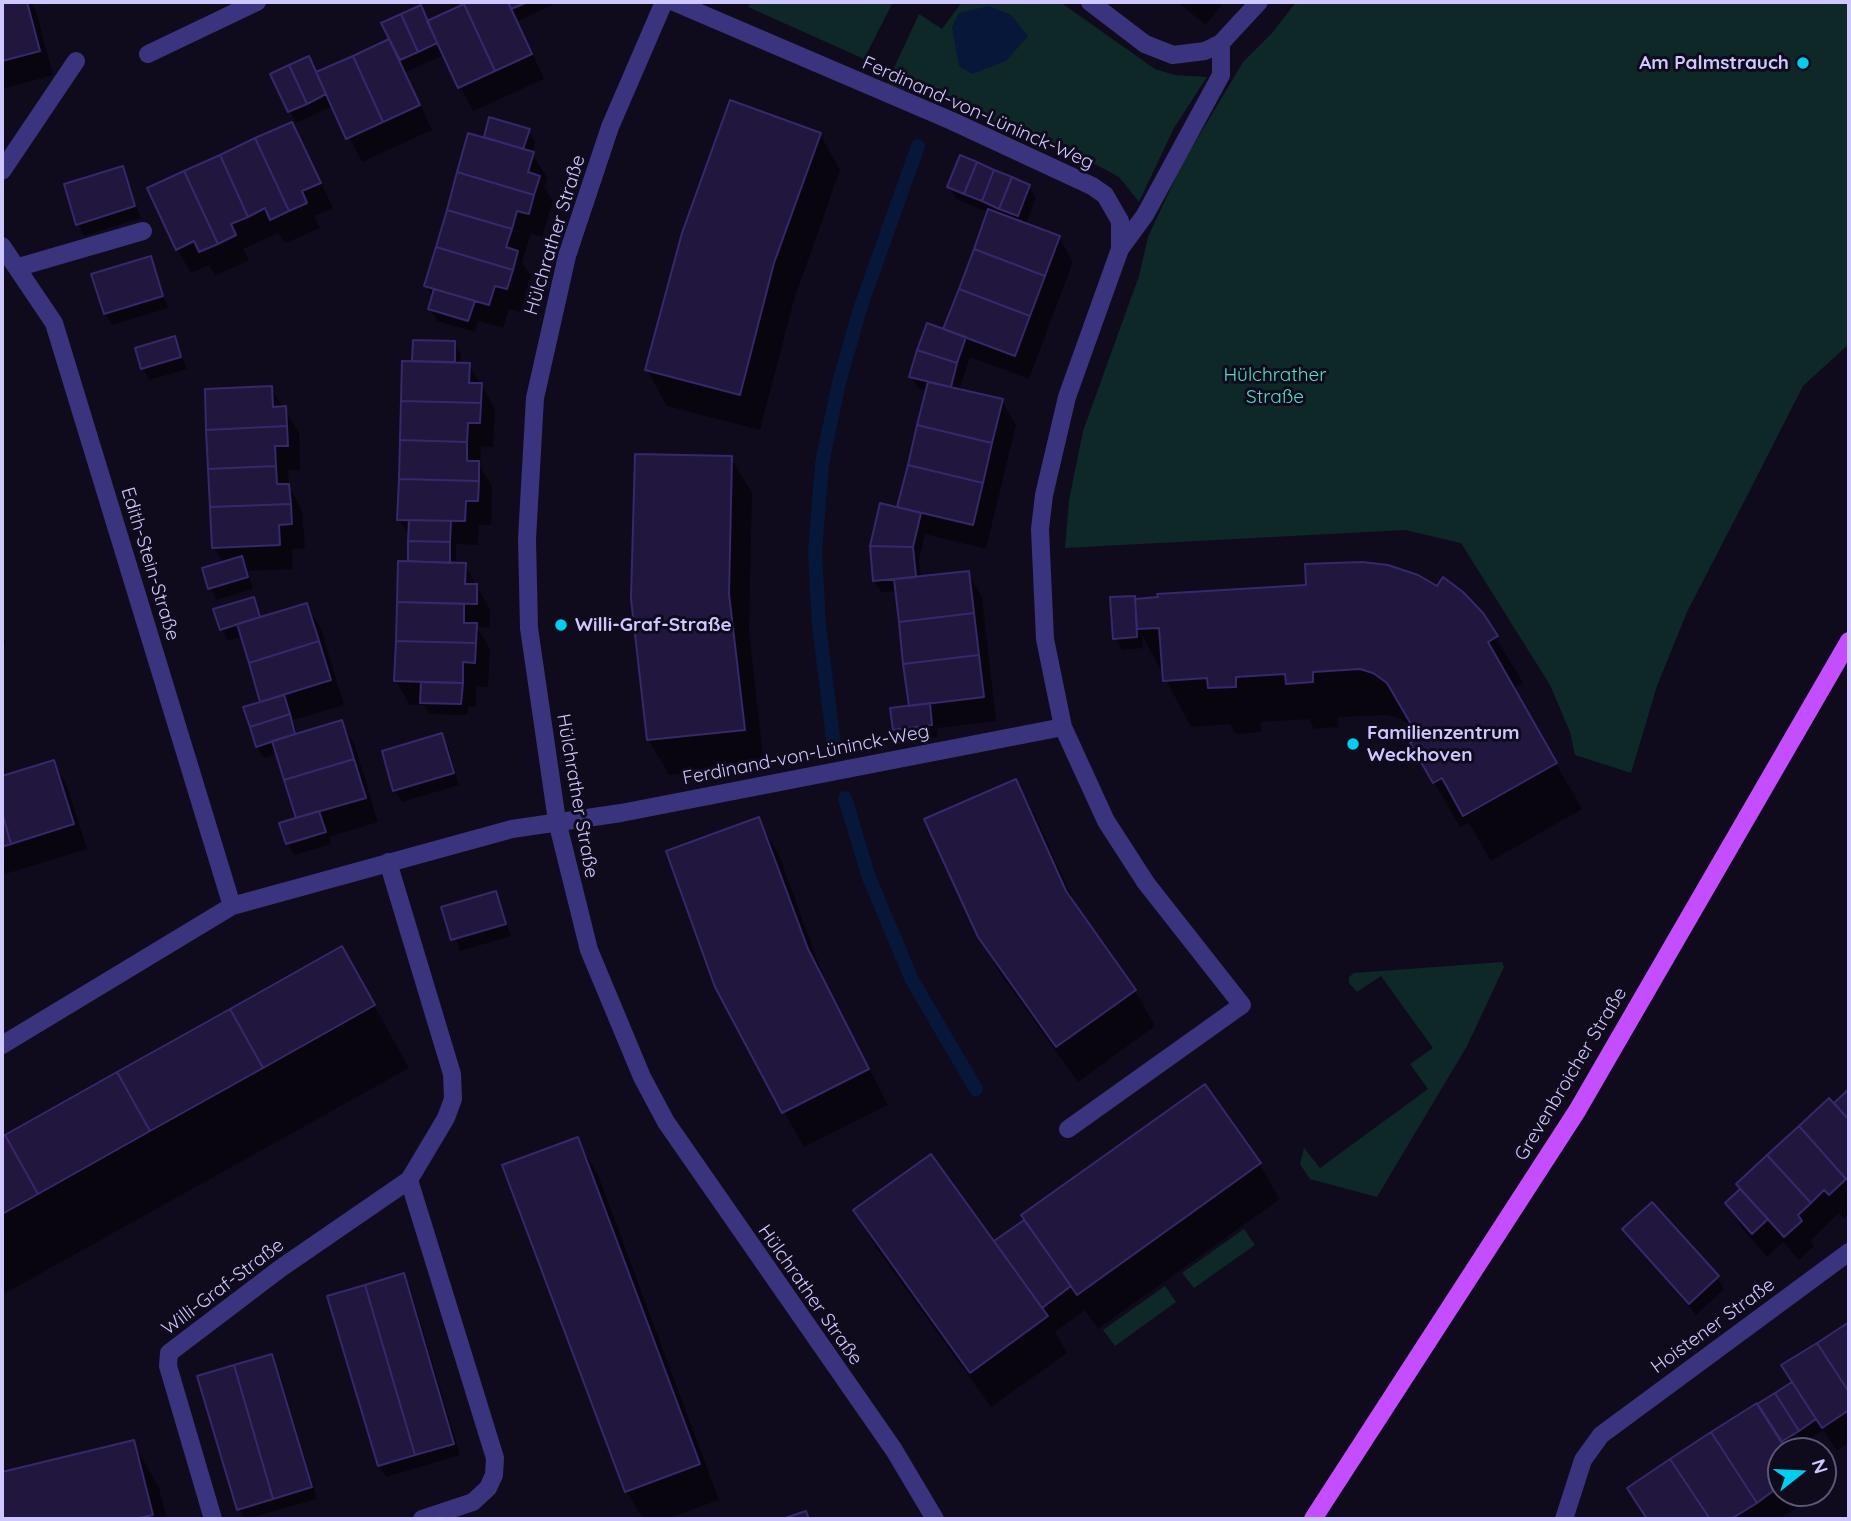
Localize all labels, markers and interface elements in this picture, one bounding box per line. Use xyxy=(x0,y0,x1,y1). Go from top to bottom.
street label: Ferdinand-von-Lüninck-Weg xyxy=(859,52,1097,174)
place label: Am Palmstrauch xyxy=(1639,52,1789,74)
marker: Am Palmstrauch xyxy=(1795,55,1811,71)
street label: Hülchrather Straße xyxy=(520,152,590,318)
park label: Hülchrather Straße xyxy=(1223,364,1327,408)
street label: Edith-Stein-Straße xyxy=(116,485,184,643)
place label: Willi-Graf-Straße xyxy=(575,614,732,636)
marker: Willi-Graf-Straße xyxy=(553,617,569,633)
street label: Hülchrather Straße xyxy=(551,712,603,880)
street label: Ferdinand-von-Lüninck-Weg xyxy=(681,720,931,790)
place label: Familienzentrum Weckhoven xyxy=(1367,722,1520,766)
marker: Familienzentrum Weckhoven xyxy=(1345,736,1361,752)
street label: Grevenbroicher Straße xyxy=(1510,983,1632,1165)
street label: Hülchrather Straße xyxy=(753,1220,867,1370)
street label: Willi-Graf-Straße xyxy=(158,1234,288,1340)
street label: Hoistener Straße xyxy=(1647,1273,1779,1379)
north arrow xyxy=(1767,1437,1837,1507)
text: N xyxy=(1806,1456,1834,1476)

